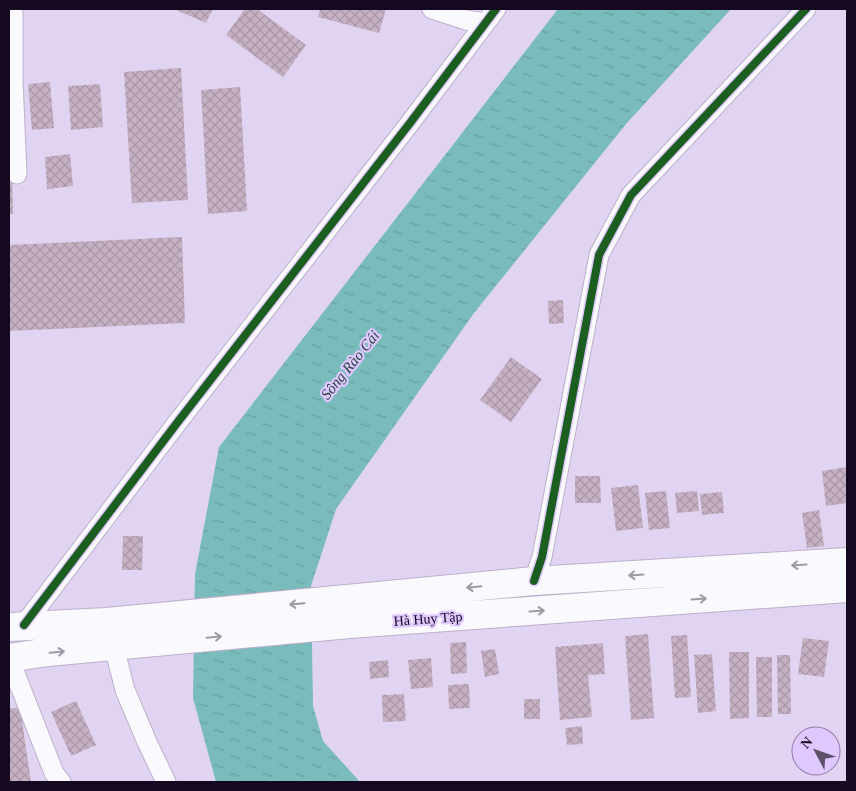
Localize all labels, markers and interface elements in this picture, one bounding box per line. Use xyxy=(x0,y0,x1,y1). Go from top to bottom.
water label: Sông Rào Cái xyxy=(318,328,382,402)
one-way arrow xyxy=(791,561,807,570)
one-way arrow xyxy=(629,571,645,580)
one-way arrow xyxy=(467,582,483,592)
one-way arrow xyxy=(691,594,707,604)
one-way arrow xyxy=(290,599,306,609)
one-way arrow xyxy=(529,606,545,615)
street label: Hà Huy Tập xyxy=(393,609,463,629)
one-way arrow xyxy=(206,632,222,642)
one-way arrow xyxy=(49,647,65,656)
north arrow xyxy=(791,726,841,776)
text: N xyxy=(798,734,816,752)

